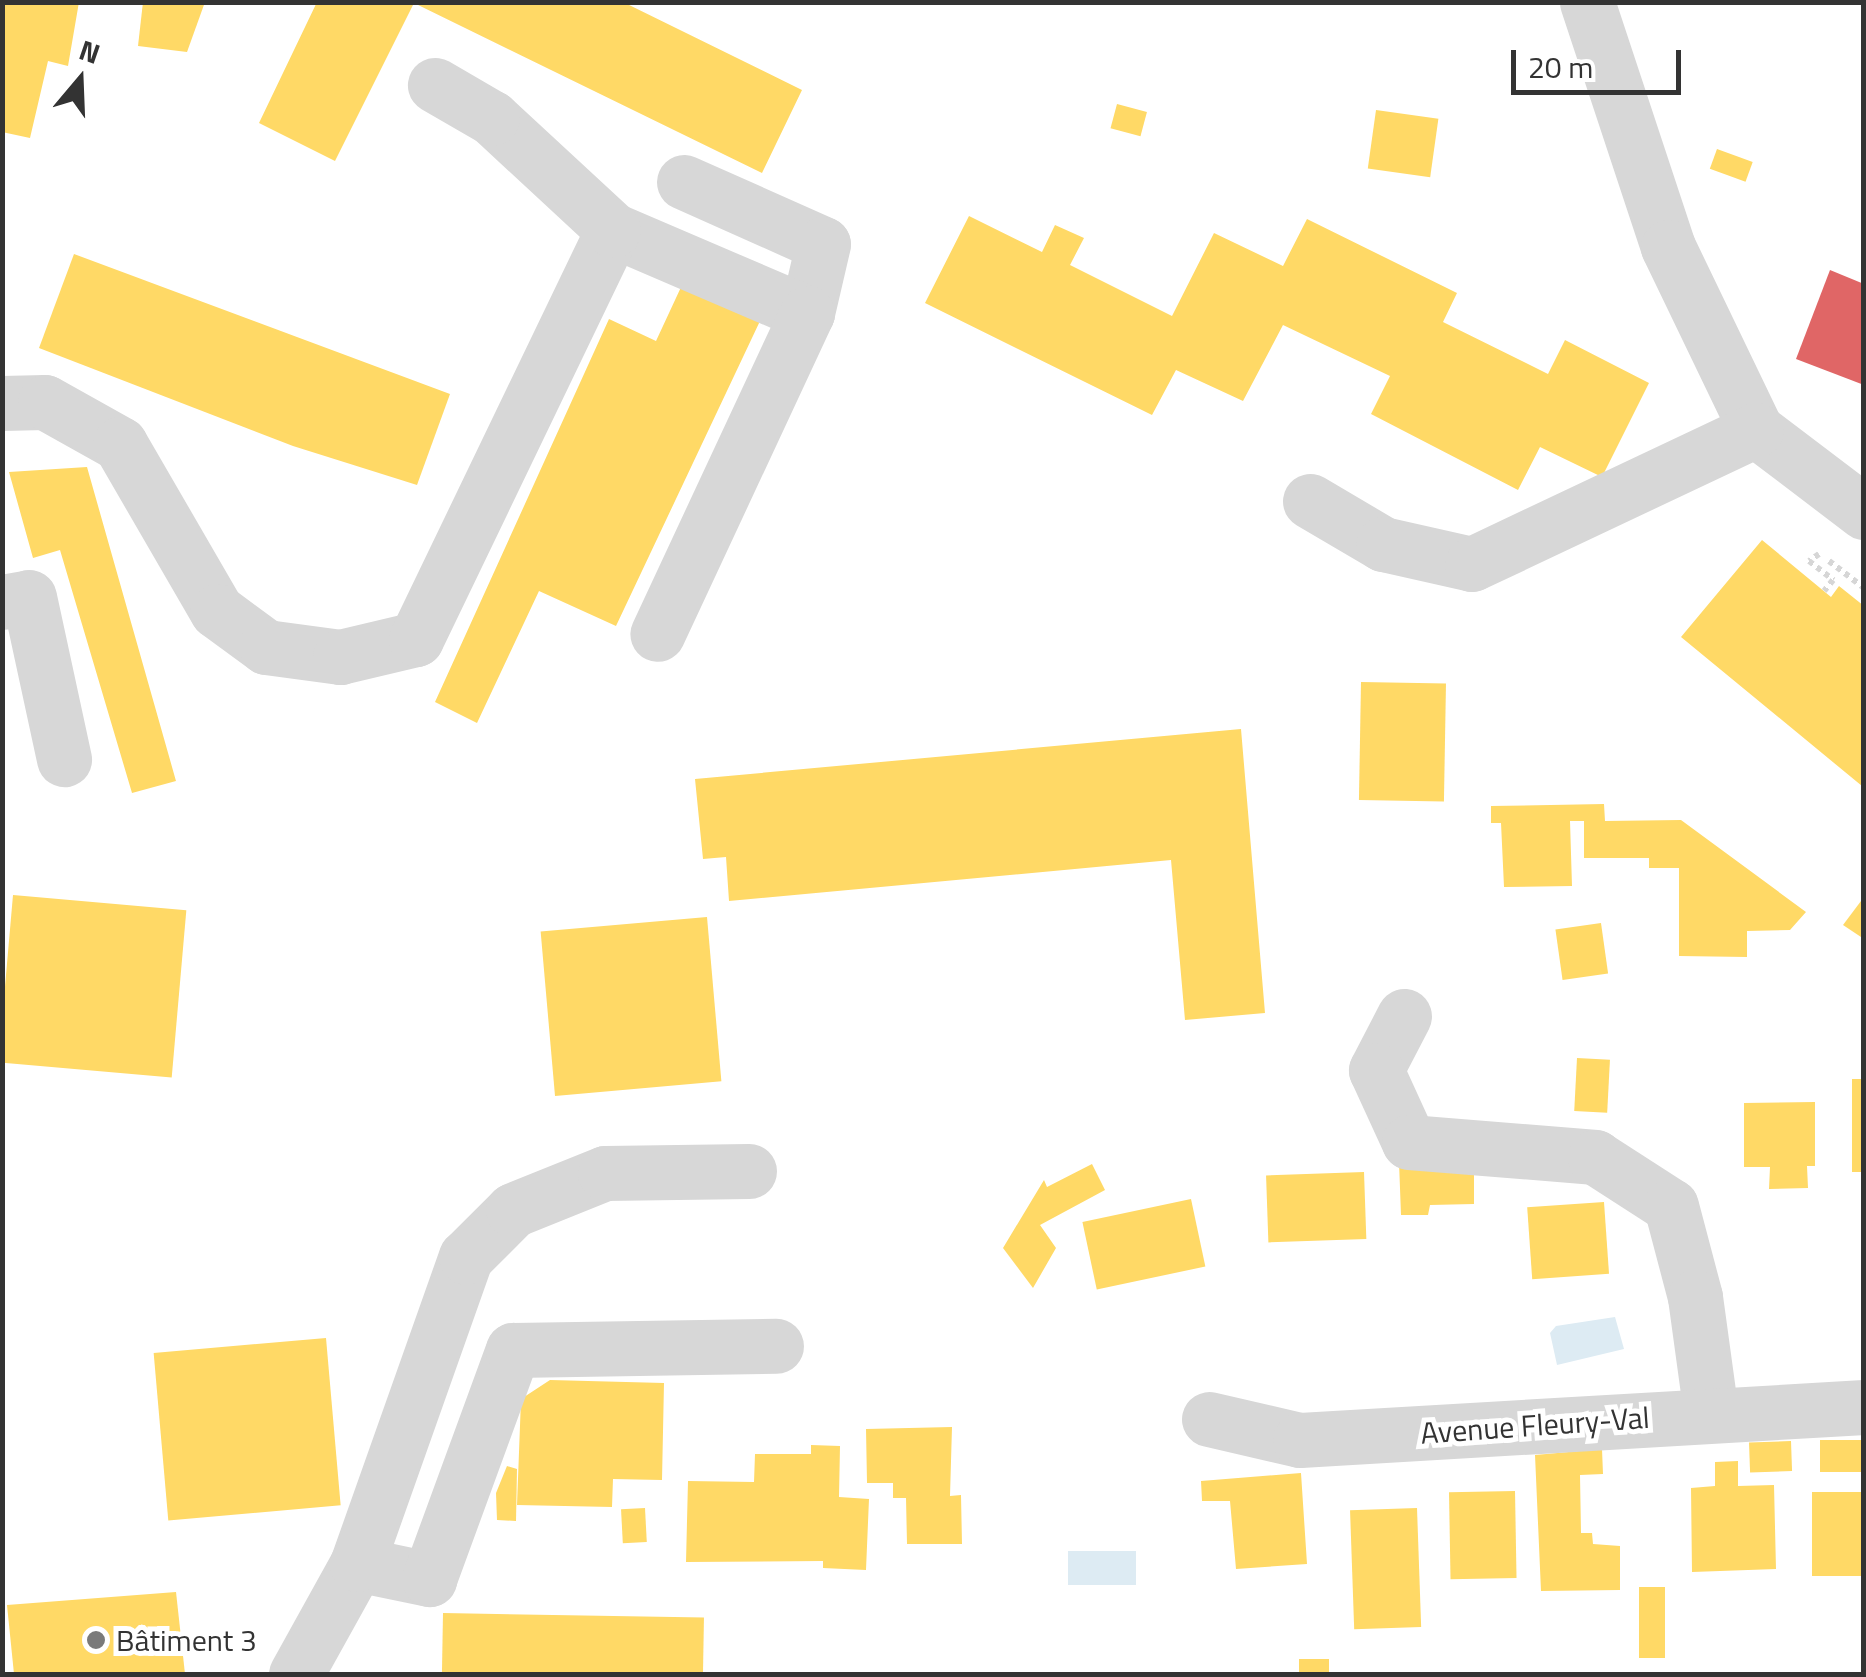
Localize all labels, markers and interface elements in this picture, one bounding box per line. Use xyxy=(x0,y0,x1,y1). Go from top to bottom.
text: N xyxy=(74,28,106,75)
north arrow xyxy=(30,30,130,130)
scale bar xyxy=(1516,30,1686,92)
text: 20 m xyxy=(1528,44,1593,90)
street label: Avenue Fleury-Val xyxy=(1419,1399,1651,1451)
place label: Bâtiment 3 xyxy=(116,1622,257,1658)
marker: Bâtiment 3 xyxy=(85,1629,107,1651)

